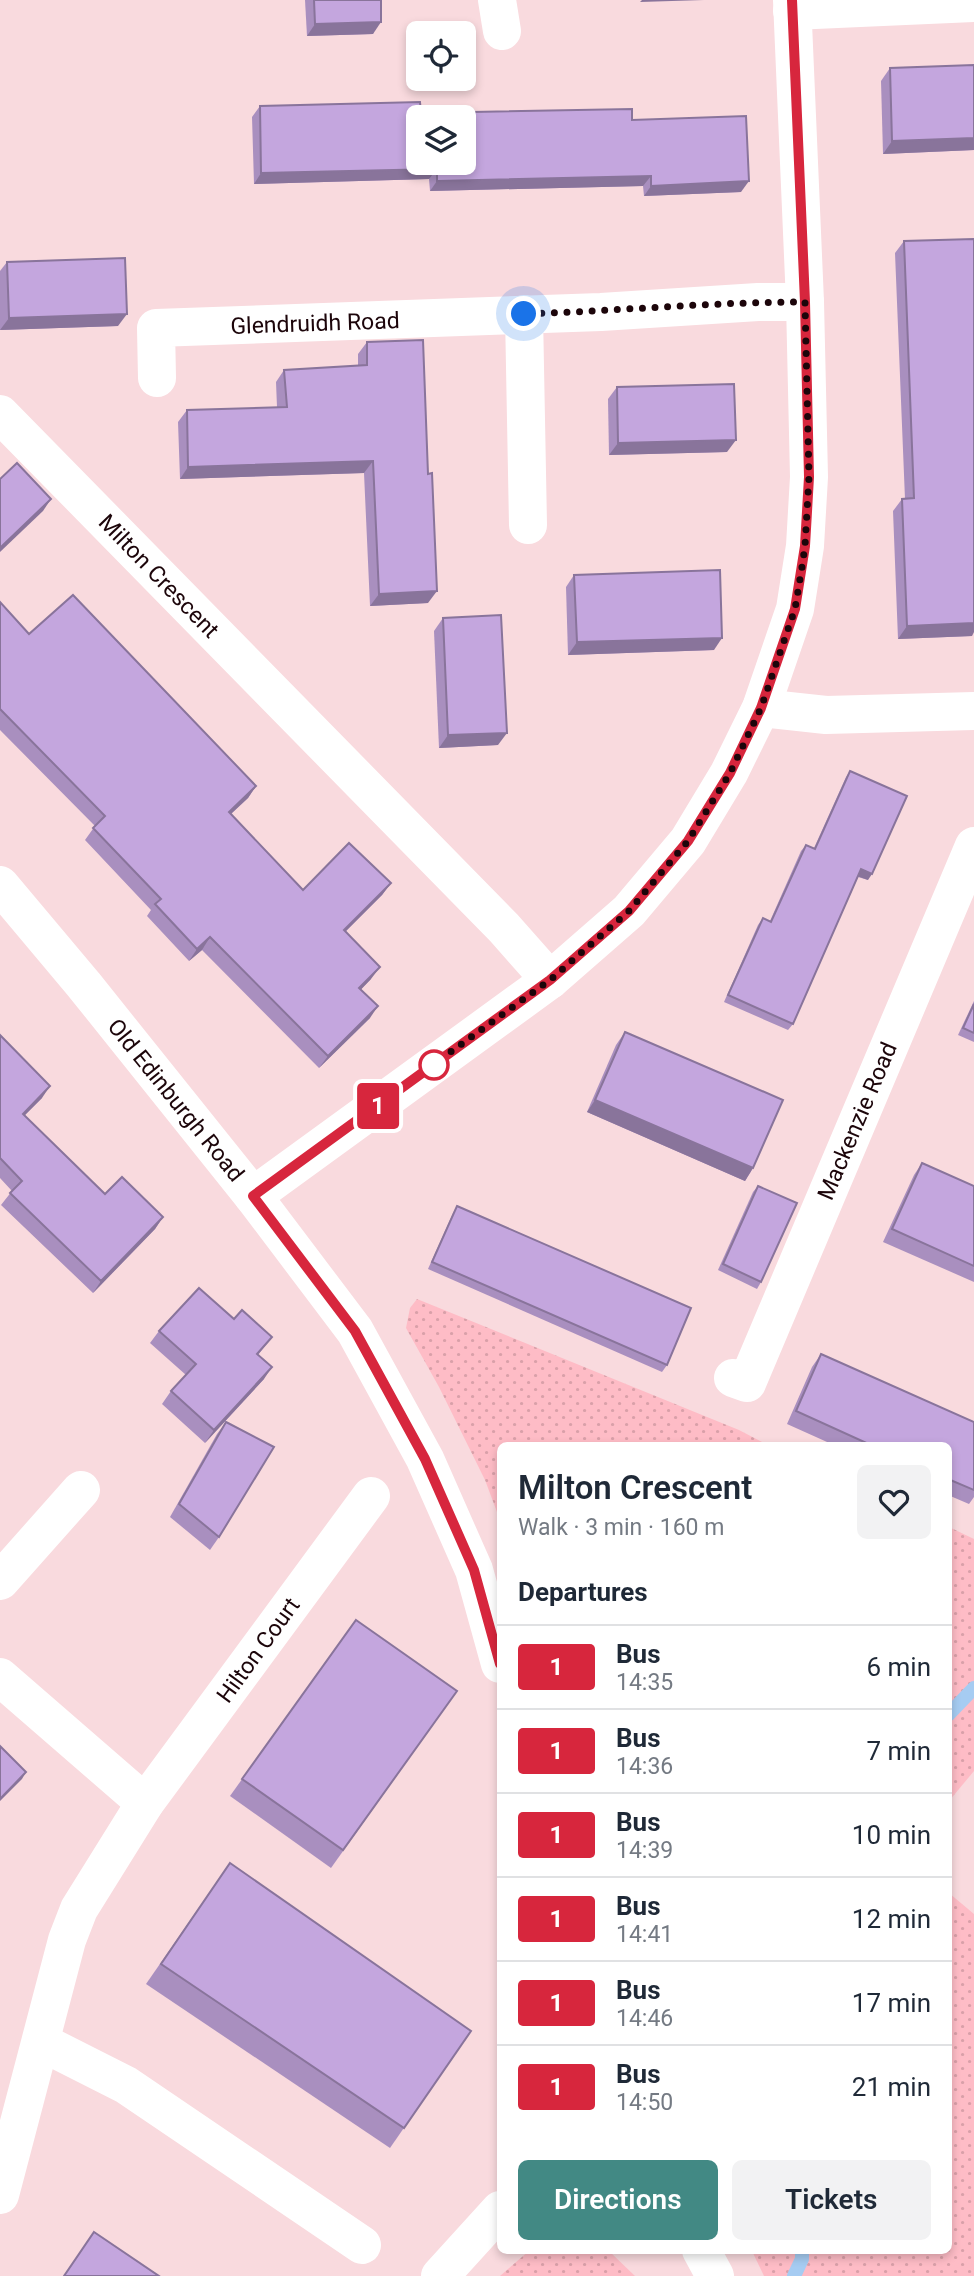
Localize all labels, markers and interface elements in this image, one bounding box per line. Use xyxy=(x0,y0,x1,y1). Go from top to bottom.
map controls xyxy=(406,21,476,175)
button: locate xyxy=(406,21,476,91)
button: layers xyxy=(406,105,476,175)
your location xyxy=(506,296,541,331)
street label: Glendruidh Road xyxy=(230,307,400,340)
street label: Milton Crescent xyxy=(93,509,224,644)
street label: Old Edinburgh Road xyxy=(102,1014,249,1187)
street label: Mackenzie Road xyxy=(812,1038,903,1204)
unlabelled marker xyxy=(419,1050,449,1080)
line badge: 1 xyxy=(355,1083,401,1129)
text: 1 xyxy=(371,1092,385,1120)
button: heart xyxy=(857,1465,931,1539)
text: Milton Crescent xyxy=(518,1468,752,1507)
text: Walk · 3 min · 160 m xyxy=(518,1514,724,1541)
text: Departures xyxy=(518,1577,648,1607)
street label: Hilton Court xyxy=(211,1593,305,1708)
text: Bus xyxy=(616,1639,661,1669)
text: 6 min xyxy=(866,1652,931,1682)
text: 1 xyxy=(550,1653,563,1681)
text: 14:35 xyxy=(616,1669,673,1696)
text: Bus xyxy=(616,1723,661,1753)
text: 7 min xyxy=(866,1736,931,1766)
text: 1 xyxy=(550,1737,563,1765)
text: 14:36 xyxy=(616,1753,673,1780)
text: Bus xyxy=(616,1807,661,1837)
text: 10 min xyxy=(852,1820,931,1850)
text: 1 xyxy=(550,1821,563,1849)
text: 14:39 xyxy=(616,1837,673,1864)
text: Bus xyxy=(616,1891,661,1921)
text: 12 min xyxy=(852,1904,931,1934)
text: 1 xyxy=(550,1905,563,1933)
text: 14:41 xyxy=(616,1921,673,1948)
text: Bus xyxy=(616,1975,661,2005)
text: 17 min xyxy=(852,1988,931,2018)
text: 1 xyxy=(550,1989,563,2017)
text: 14:46 xyxy=(616,2005,673,2032)
text: Bus xyxy=(616,2059,661,2089)
text: 21 min xyxy=(852,2072,931,2102)
text: 1 xyxy=(550,2073,563,2101)
text: 14:50 xyxy=(616,2089,673,2116)
button: Directions xyxy=(518,2160,718,2240)
button: Tickets xyxy=(732,2160,931,2240)

